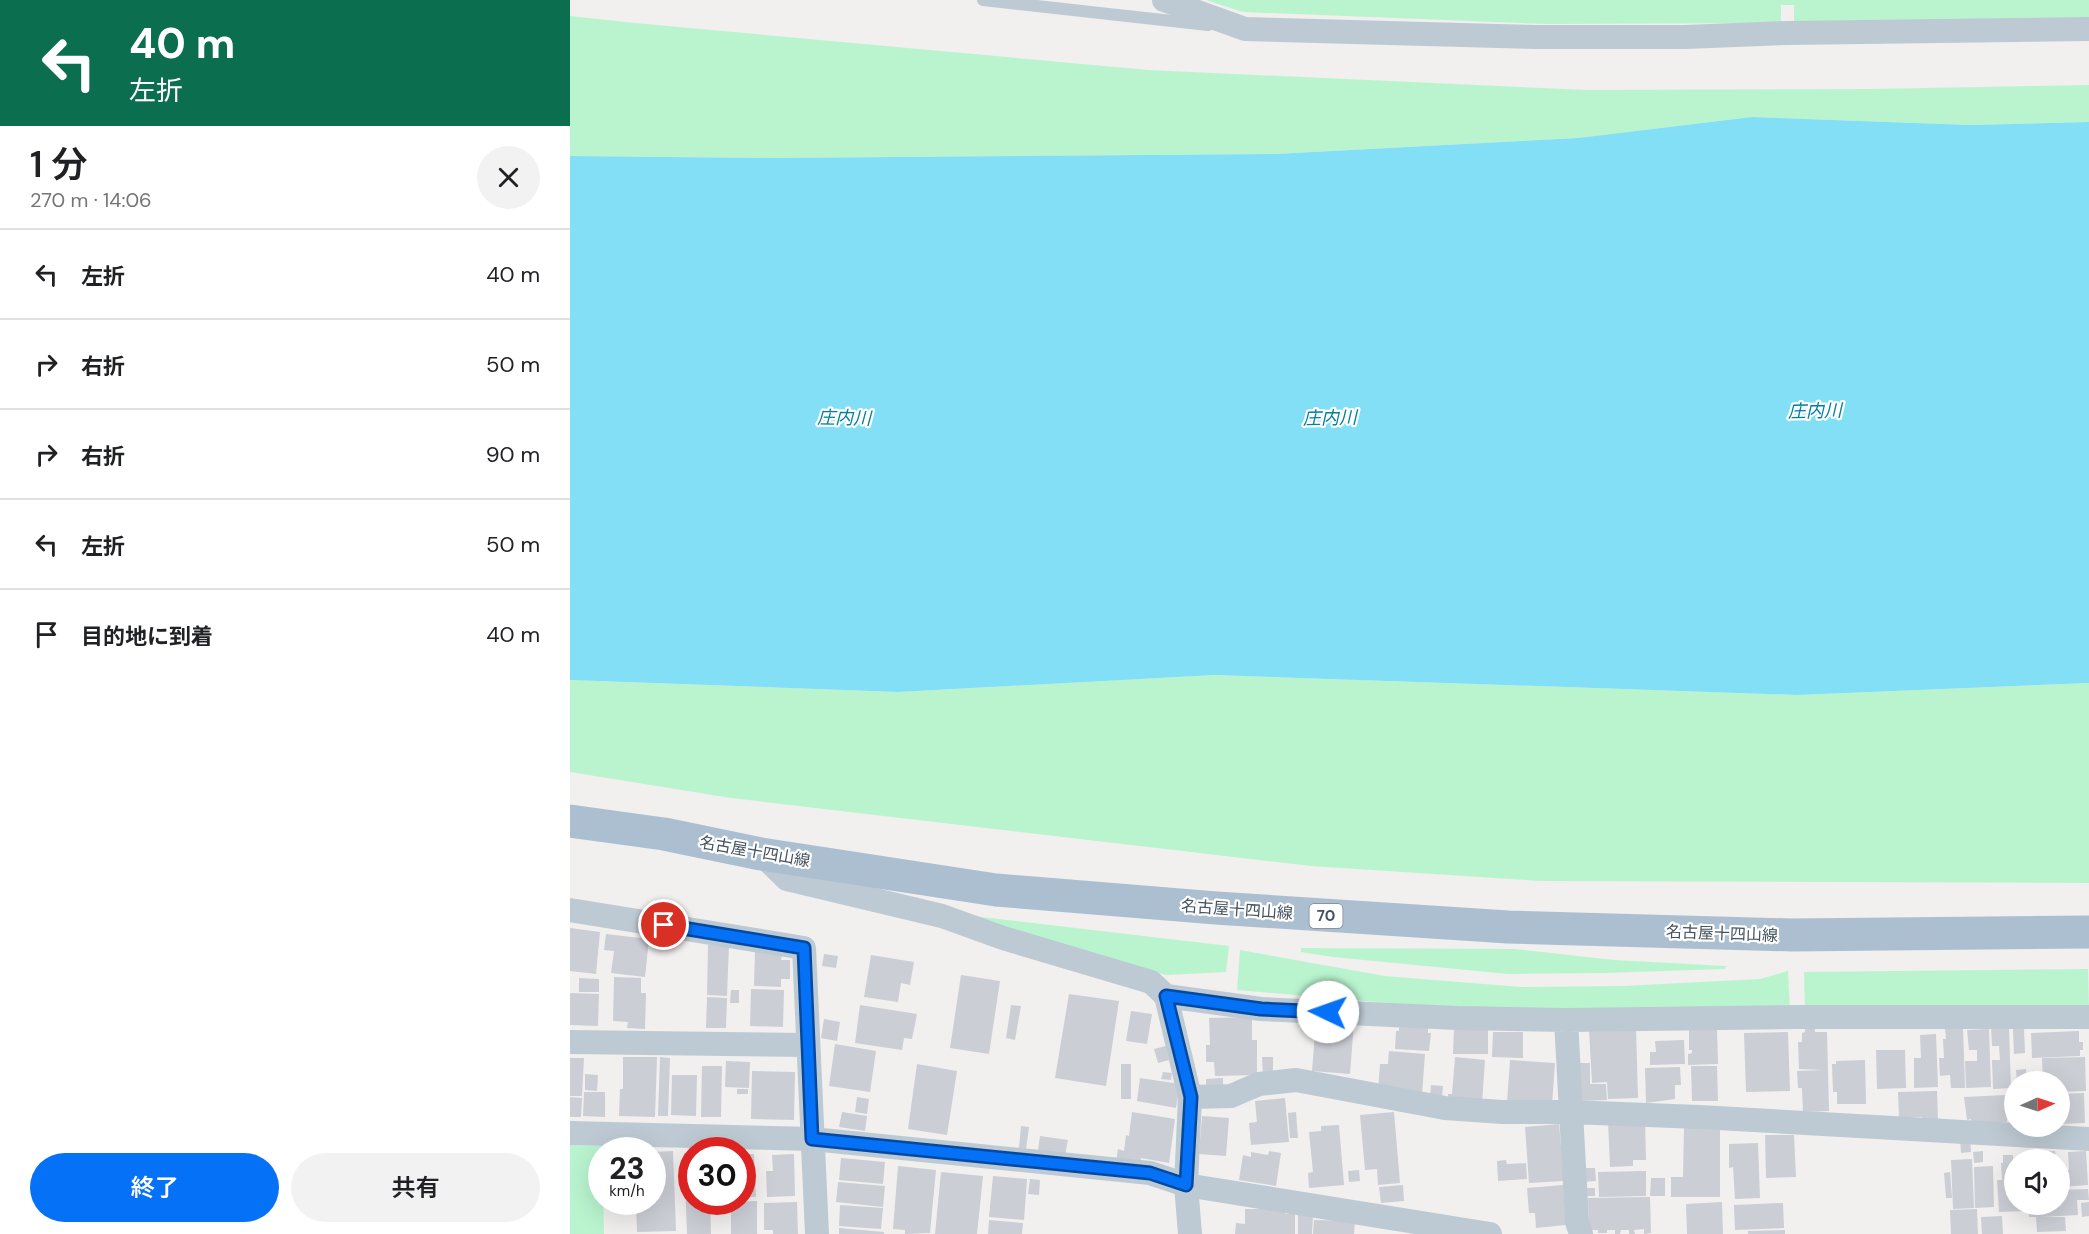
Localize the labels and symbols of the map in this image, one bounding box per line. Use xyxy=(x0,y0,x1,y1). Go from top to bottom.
water label: 庄内川 xyxy=(1788,398,1844,423)
water label: 庄内川 xyxy=(1303,405,1359,430)
water label: 庄内川 xyxy=(817,406,873,431)
street label: 名古屋十四山線 xyxy=(698,831,812,872)
street label: 名古屋十四山線 xyxy=(1180,895,1294,924)
pin xyxy=(638,899,689,950)
road number: 70 xyxy=(1310,904,1342,928)
street label: 名古屋十四山線 xyxy=(1666,921,1778,946)
position arrow xyxy=(1296,980,1360,1044)
north arrow xyxy=(2004,1071,2070,1137)
speed limit sign: 30 xyxy=(678,1137,756,1215)

